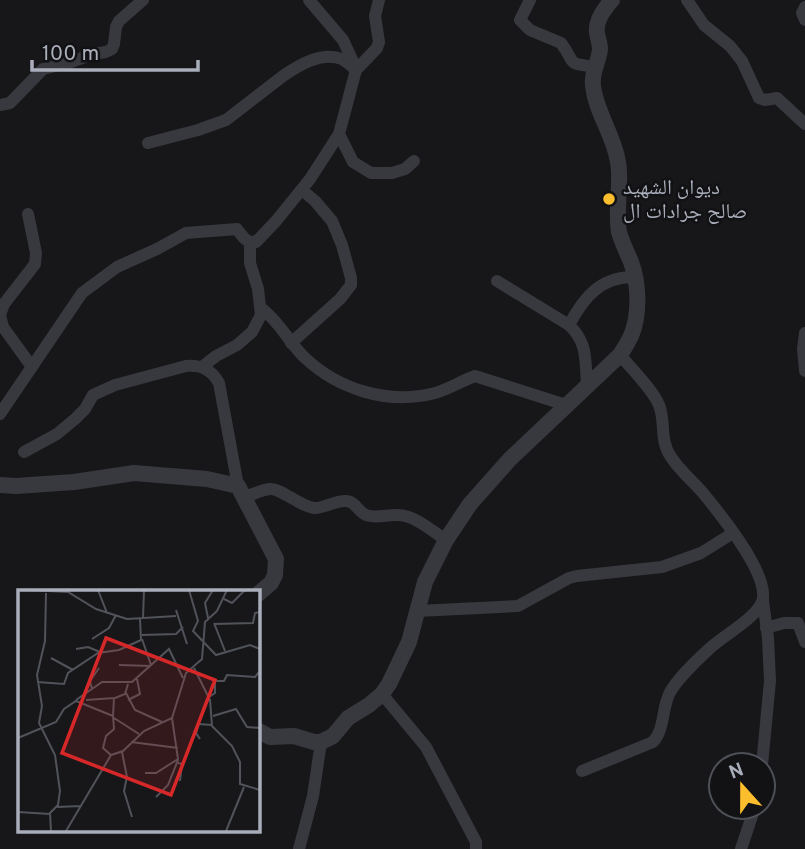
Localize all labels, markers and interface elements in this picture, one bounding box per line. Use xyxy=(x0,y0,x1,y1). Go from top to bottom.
scale bar xyxy=(32,28,198,72)
text: 100 m xyxy=(42,41,99,68)
place label: ديوان الشهيد صالح جرادات ال xyxy=(623,175,747,226)
marker: ديوان الشهيد صالح جرادات ال xyxy=(601,191,617,207)
inset map xyxy=(18,590,259,832)
north arrow xyxy=(707,751,777,821)
text: N xyxy=(726,758,747,786)

